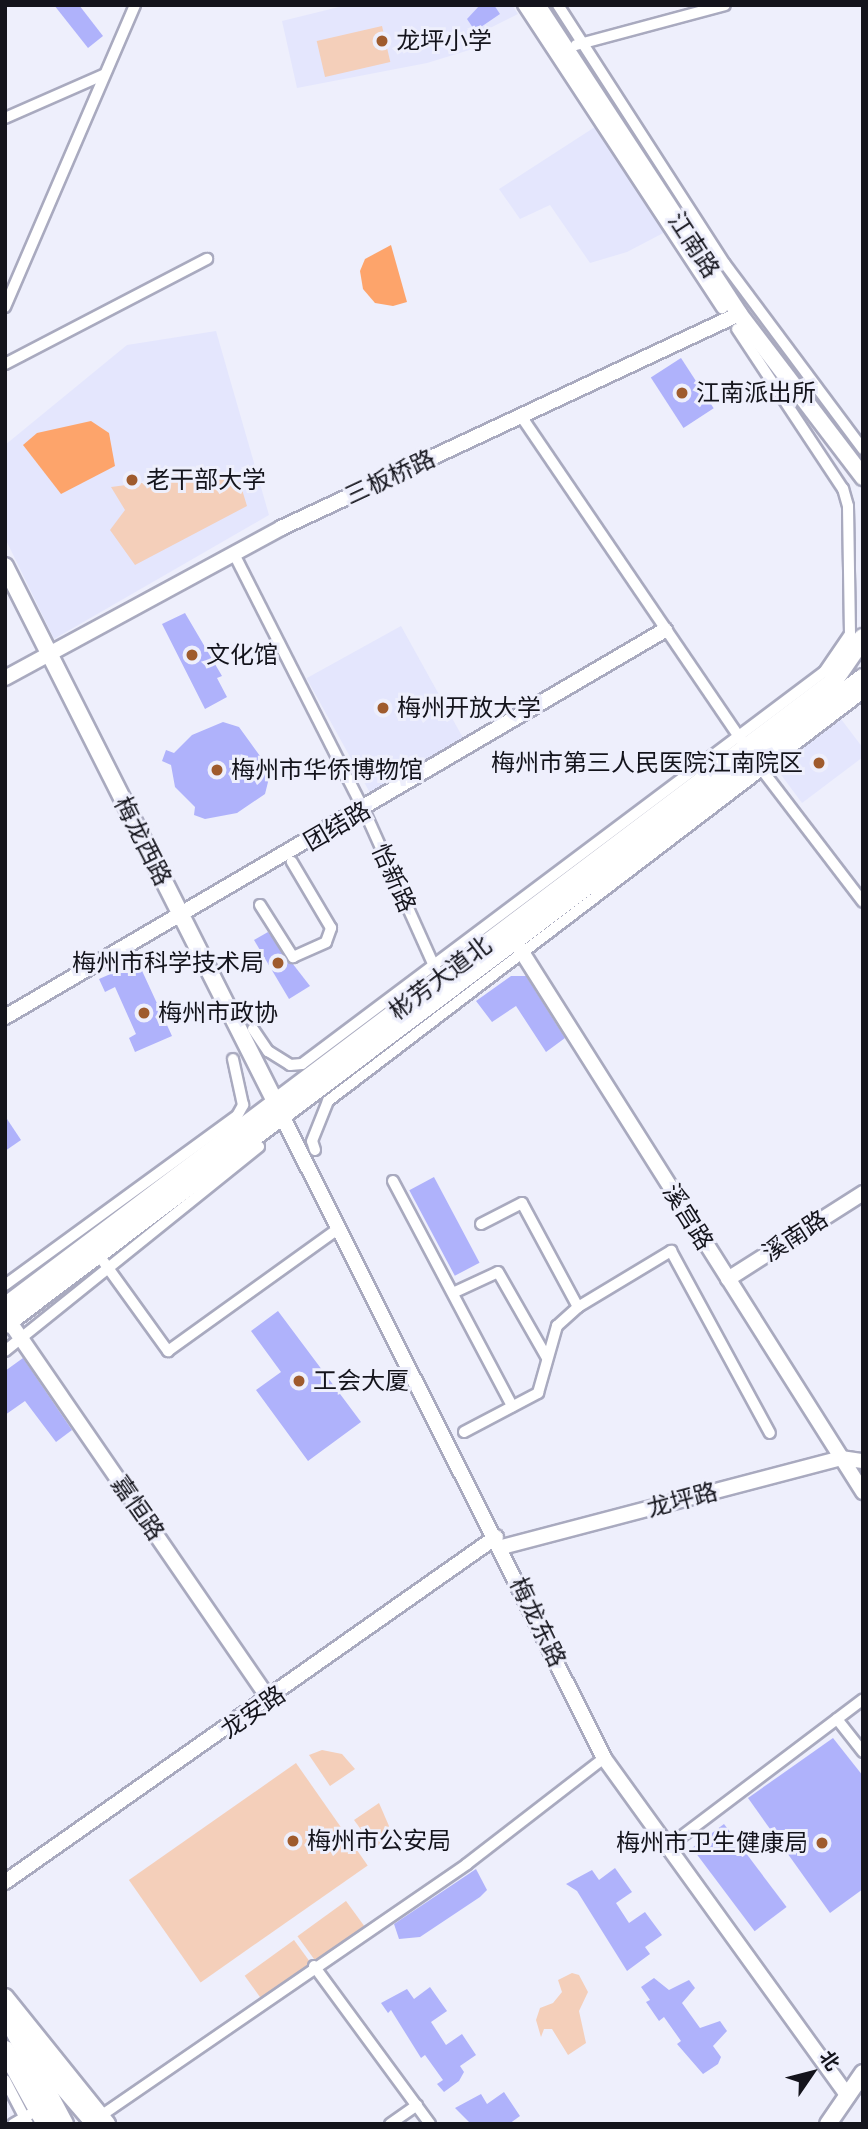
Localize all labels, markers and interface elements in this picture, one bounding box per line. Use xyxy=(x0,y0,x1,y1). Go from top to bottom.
place label: 龙坪小学 xyxy=(396,27,492,55)
marker: 龙坪小学 xyxy=(374,33,390,49)
street label: 江南路 xyxy=(662,207,726,283)
place label: 江南派出所 xyxy=(696,379,816,407)
marker: 江南派出所 xyxy=(674,385,690,401)
street label: 三板桥路 xyxy=(340,444,440,510)
place label: 老干部大学 xyxy=(146,466,266,494)
marker: 老干部大学 xyxy=(124,472,140,488)
place label: 文化馆 xyxy=(206,641,278,669)
marker: 文化馆 xyxy=(184,647,200,663)
place label: 梅州开放大学 xyxy=(397,694,541,722)
marker: 梅州开放大学 xyxy=(375,700,391,716)
place label: 梅州市第三人民医院江南院区 xyxy=(491,749,803,777)
marker: 梅州市第三人民医院江南院区 xyxy=(809,753,829,773)
place label: 梅州市华侨博物馆 xyxy=(231,756,423,784)
marker: 梅州市华侨博物馆 xyxy=(209,762,225,778)
street label: 梅龙西路 xyxy=(108,792,178,890)
street label: 团结路 xyxy=(299,796,375,856)
street label: 怡新路 xyxy=(366,839,422,917)
street label: 彬芳大道北 xyxy=(383,930,497,1026)
place label: 梅州市科学技术局 xyxy=(72,949,264,977)
marker: 梅州市科学技术局 xyxy=(270,955,286,971)
place label: 梅州市政协 xyxy=(158,999,278,1027)
marker: 梅州市政协 xyxy=(136,1005,152,1021)
street label: 溪宫路 xyxy=(657,1179,719,1255)
street label: 溪南路 xyxy=(757,1204,833,1268)
place label: 工会大厦 xyxy=(313,1367,409,1395)
marker: 工会大厦 xyxy=(291,1373,307,1389)
street label: 嘉恒路 xyxy=(106,1470,170,1546)
street label: 龙坪路 xyxy=(643,1477,721,1523)
street label: 梅龙东路 xyxy=(504,1573,572,1671)
street label: 龙安路 xyxy=(215,1680,291,1744)
place label: 梅州市公安局 xyxy=(307,1827,451,1855)
place label: 梅州市卫生健康局 xyxy=(616,1829,808,1857)
marker: 梅州市公安局 xyxy=(285,1833,301,1849)
marker: 梅州市卫生健康局 xyxy=(814,1835,830,1851)
north arrow xyxy=(777,2038,847,2108)
text: 北 xyxy=(814,2046,845,2076)

